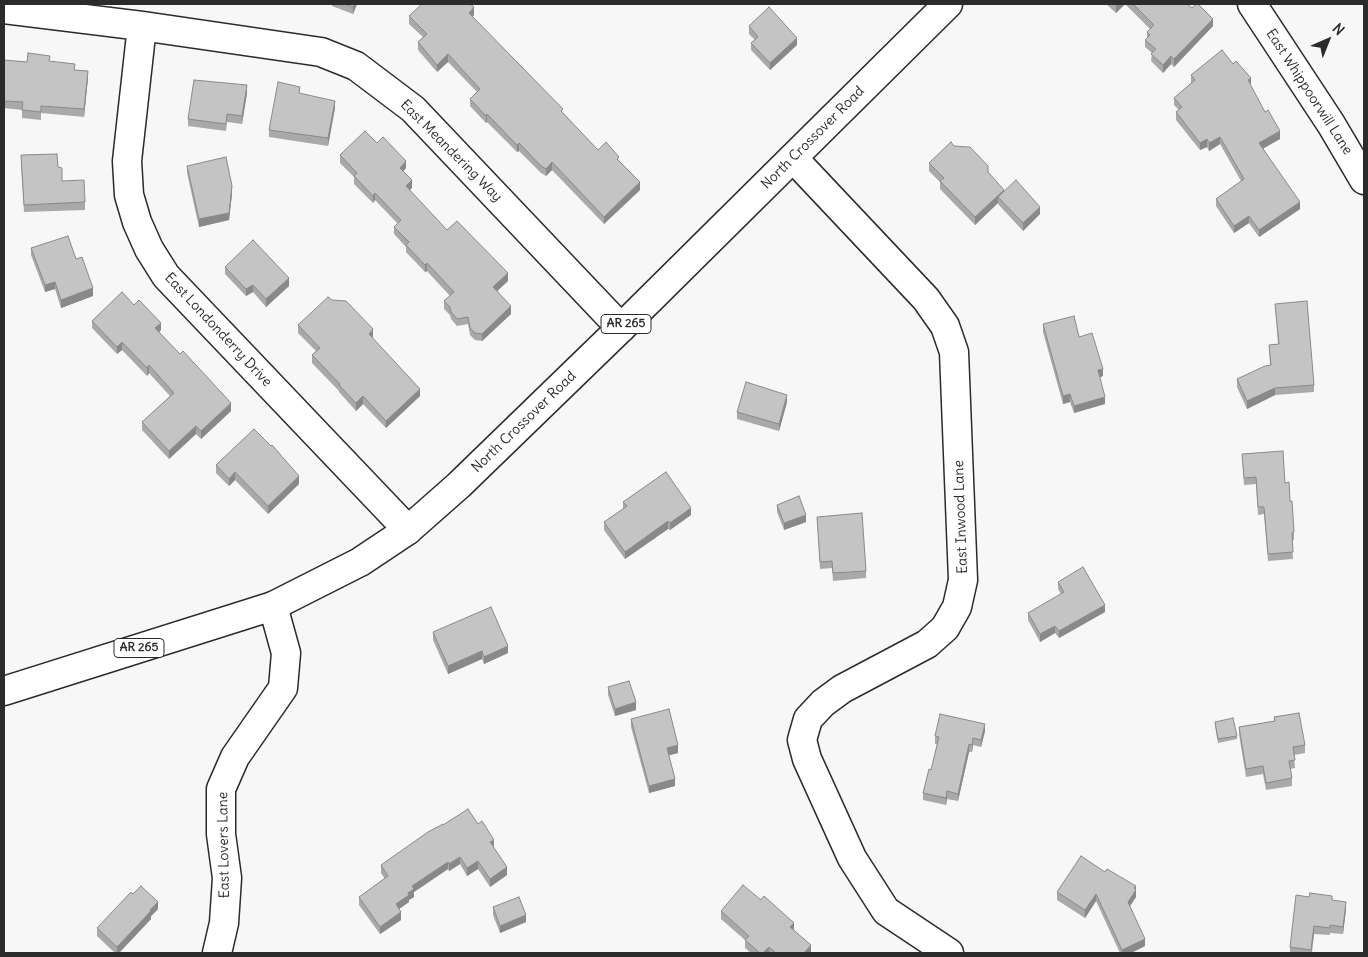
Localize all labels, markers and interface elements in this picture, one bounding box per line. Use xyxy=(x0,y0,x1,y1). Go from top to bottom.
north arrow xyxy=(1303,15,1353,65)
text: N xyxy=(1329,19,1348,39)
street label: East Whippoorwill Lane xyxy=(1262,26,1356,158)
street label: North Crossover Road xyxy=(758,83,868,193)
street label: East Meandering Way xyxy=(397,97,505,205)
street label: East Londonderry Drive xyxy=(161,270,275,390)
road number: AR 265 xyxy=(601,314,651,334)
street label: North Crossover Road xyxy=(468,368,580,476)
street label: East Inwood Lane xyxy=(951,460,971,574)
road number: AR 265 xyxy=(114,638,164,658)
street label: East Lovers Lane xyxy=(215,792,233,898)

